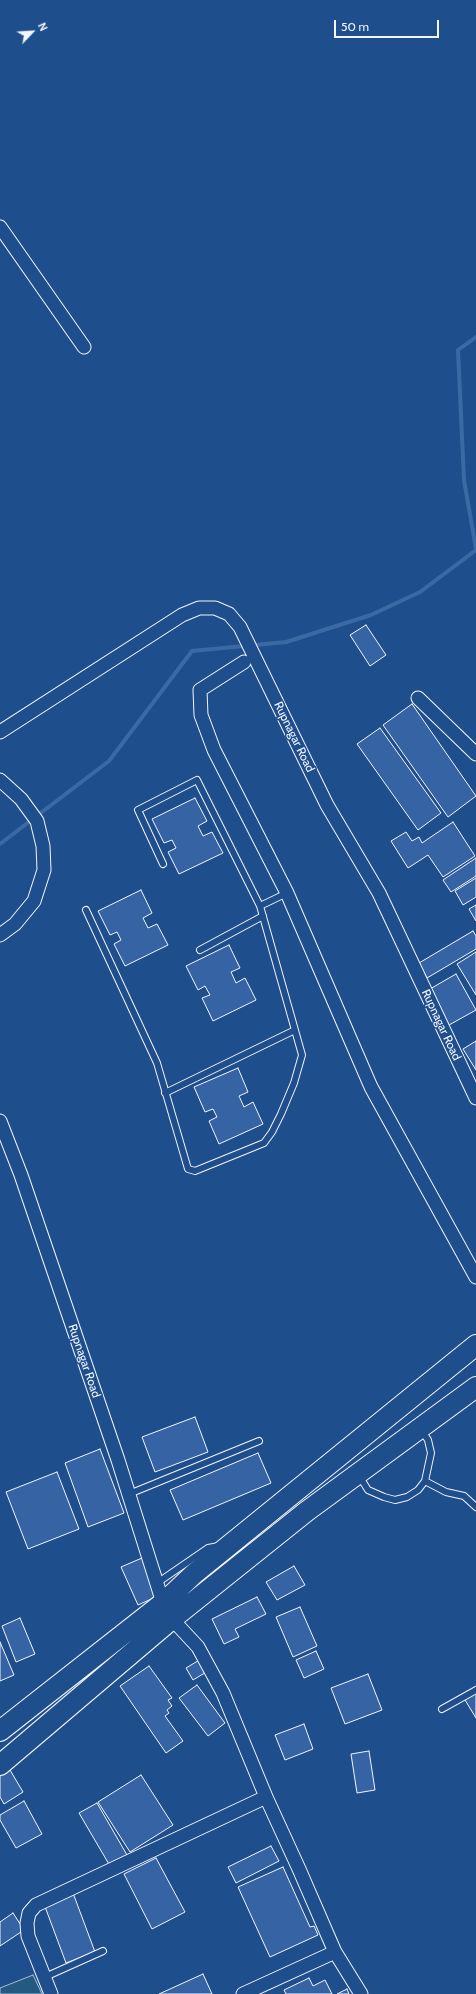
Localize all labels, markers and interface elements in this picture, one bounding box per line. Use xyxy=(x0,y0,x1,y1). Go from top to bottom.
north arrow xyxy=(12,12,52,52)
scale bar xyxy=(336,12,441,38)
text: 50 m xyxy=(341,19,369,34)
text: N xyxy=(35,20,51,33)
street label: Rupnagar Road xyxy=(271,699,317,775)
street label: Rupnagar Road xyxy=(418,987,464,1063)
street label: Rupnagar Road xyxy=(65,1322,103,1400)

